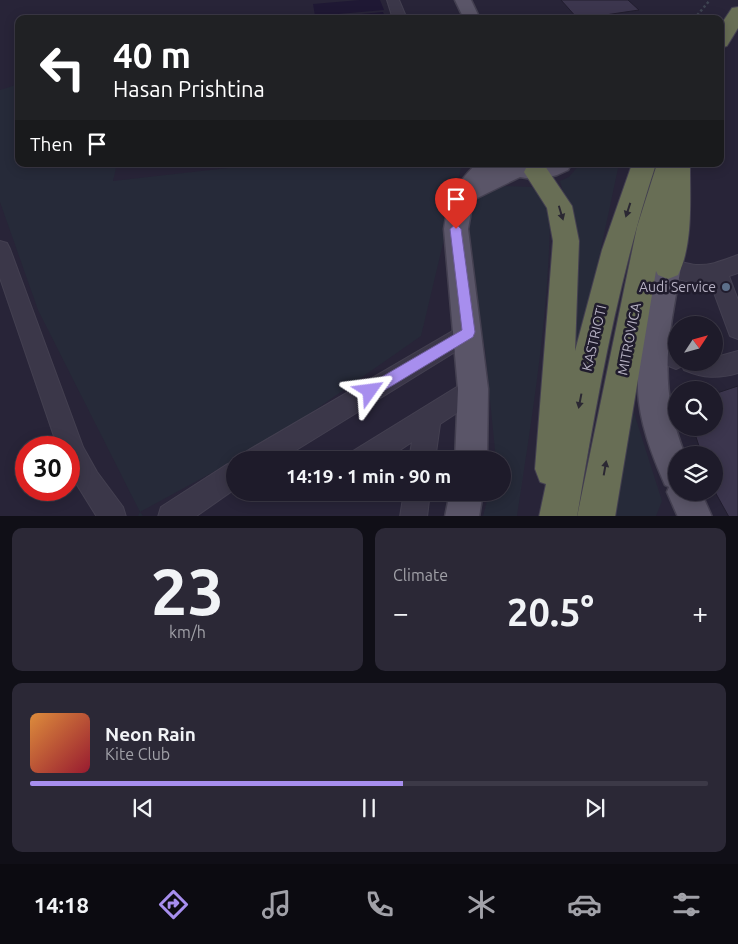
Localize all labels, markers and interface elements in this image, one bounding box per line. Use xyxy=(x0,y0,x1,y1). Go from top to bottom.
icon: left xyxy=(30,35,95,100)
text: 40 m xyxy=(113,35,191,75)
text: Hasan Prishtina xyxy=(113,76,265,101)
icon: arrive xyxy=(83,130,111,158)
text: Then xyxy=(30,133,73,155)
pin xyxy=(435,178,477,229)
icon: arrive xyxy=(442,185,470,213)
one-way arrow xyxy=(624,203,632,218)
one-way arrow xyxy=(558,206,566,221)
place label: Audi Service xyxy=(639,279,716,295)
marker: Audi Service xyxy=(720,281,732,293)
street label: MITROVICA xyxy=(614,301,644,377)
street label: KASTRIOTI xyxy=(579,303,609,373)
north arrow xyxy=(668,316,722,371)
map controls xyxy=(668,316,723,501)
position arrow xyxy=(343,364,395,416)
button: search xyxy=(668,381,723,436)
one-way arrow xyxy=(576,394,584,410)
speed limit sign: 30 xyxy=(15,436,80,501)
button: layers xyxy=(668,446,723,501)
one-way arrow xyxy=(601,460,609,476)
text: 14:19 · 1 min · 90 m xyxy=(286,465,451,487)
text: 23 xyxy=(151,554,224,627)
text: Climate xyxy=(393,566,448,584)
text: 20.5° xyxy=(507,591,594,633)
text: − xyxy=(393,597,409,628)
text: + xyxy=(692,597,708,628)
text: km/h xyxy=(169,623,206,641)
text: Neon Rain xyxy=(105,723,196,745)
text: Kite Club xyxy=(105,745,170,763)
icon: previous xyxy=(129,794,157,822)
icon: pause xyxy=(355,794,383,822)
icon: next xyxy=(581,794,609,822)
icon: directions xyxy=(156,887,191,922)
icon: music xyxy=(259,887,294,922)
icon: phone xyxy=(362,887,397,922)
icon: climate xyxy=(464,887,499,922)
icon: car xyxy=(567,887,602,922)
icon: filters xyxy=(669,887,704,922)
text: 14:18 xyxy=(34,892,89,917)

